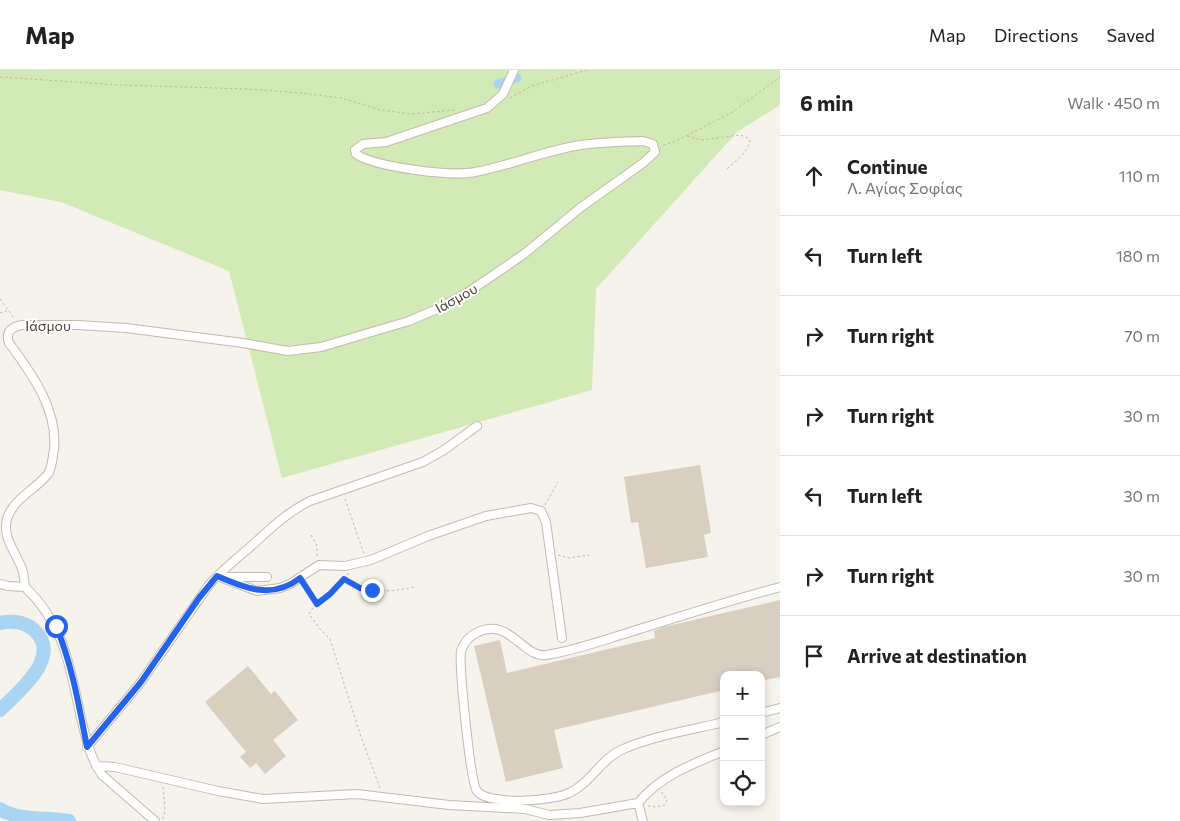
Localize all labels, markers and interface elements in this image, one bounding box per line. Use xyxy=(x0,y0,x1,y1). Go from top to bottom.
text: Map xyxy=(25,20,75,49)
text: Map xyxy=(929,24,966,46)
text: Directions xyxy=(994,24,1078,46)
text: Saved xyxy=(1106,24,1155,46)
text: 6 min xyxy=(800,90,853,115)
text: Walk · 450 m xyxy=(1067,93,1160,112)
text: Continue xyxy=(847,155,927,178)
icon: ahead xyxy=(800,162,828,190)
text: 110 m xyxy=(1119,166,1160,185)
text: Λ. Αγίας Σοφίας xyxy=(847,178,963,197)
icon: left xyxy=(800,242,828,270)
text: Turn left xyxy=(847,244,922,267)
text: 180 m xyxy=(1116,246,1160,265)
street label: Ιάσμου xyxy=(432,279,480,316)
street label: Ιάσμου xyxy=(25,317,71,334)
icon: right xyxy=(800,322,828,350)
text: Turn right xyxy=(847,324,934,347)
text: 70 m xyxy=(1124,326,1160,345)
icon: right xyxy=(800,402,828,430)
text: Turn right xyxy=(847,404,934,427)
text: 30 m xyxy=(1123,406,1160,425)
icon: left xyxy=(800,482,828,510)
text: Turn left xyxy=(847,484,922,507)
text: 30 m xyxy=(1123,486,1160,505)
icon: right xyxy=(800,562,828,590)
text: Turn right xyxy=(847,564,934,587)
text: 30 m xyxy=(1123,566,1160,585)
route end xyxy=(361,579,384,602)
route start xyxy=(45,615,68,638)
icon: arrive xyxy=(800,642,828,670)
text: Arrive at destination xyxy=(847,644,1027,667)
map controls xyxy=(720,671,765,806)
button: + xyxy=(720,671,765,716)
button: − xyxy=(720,716,765,761)
button: locate xyxy=(720,761,765,806)

